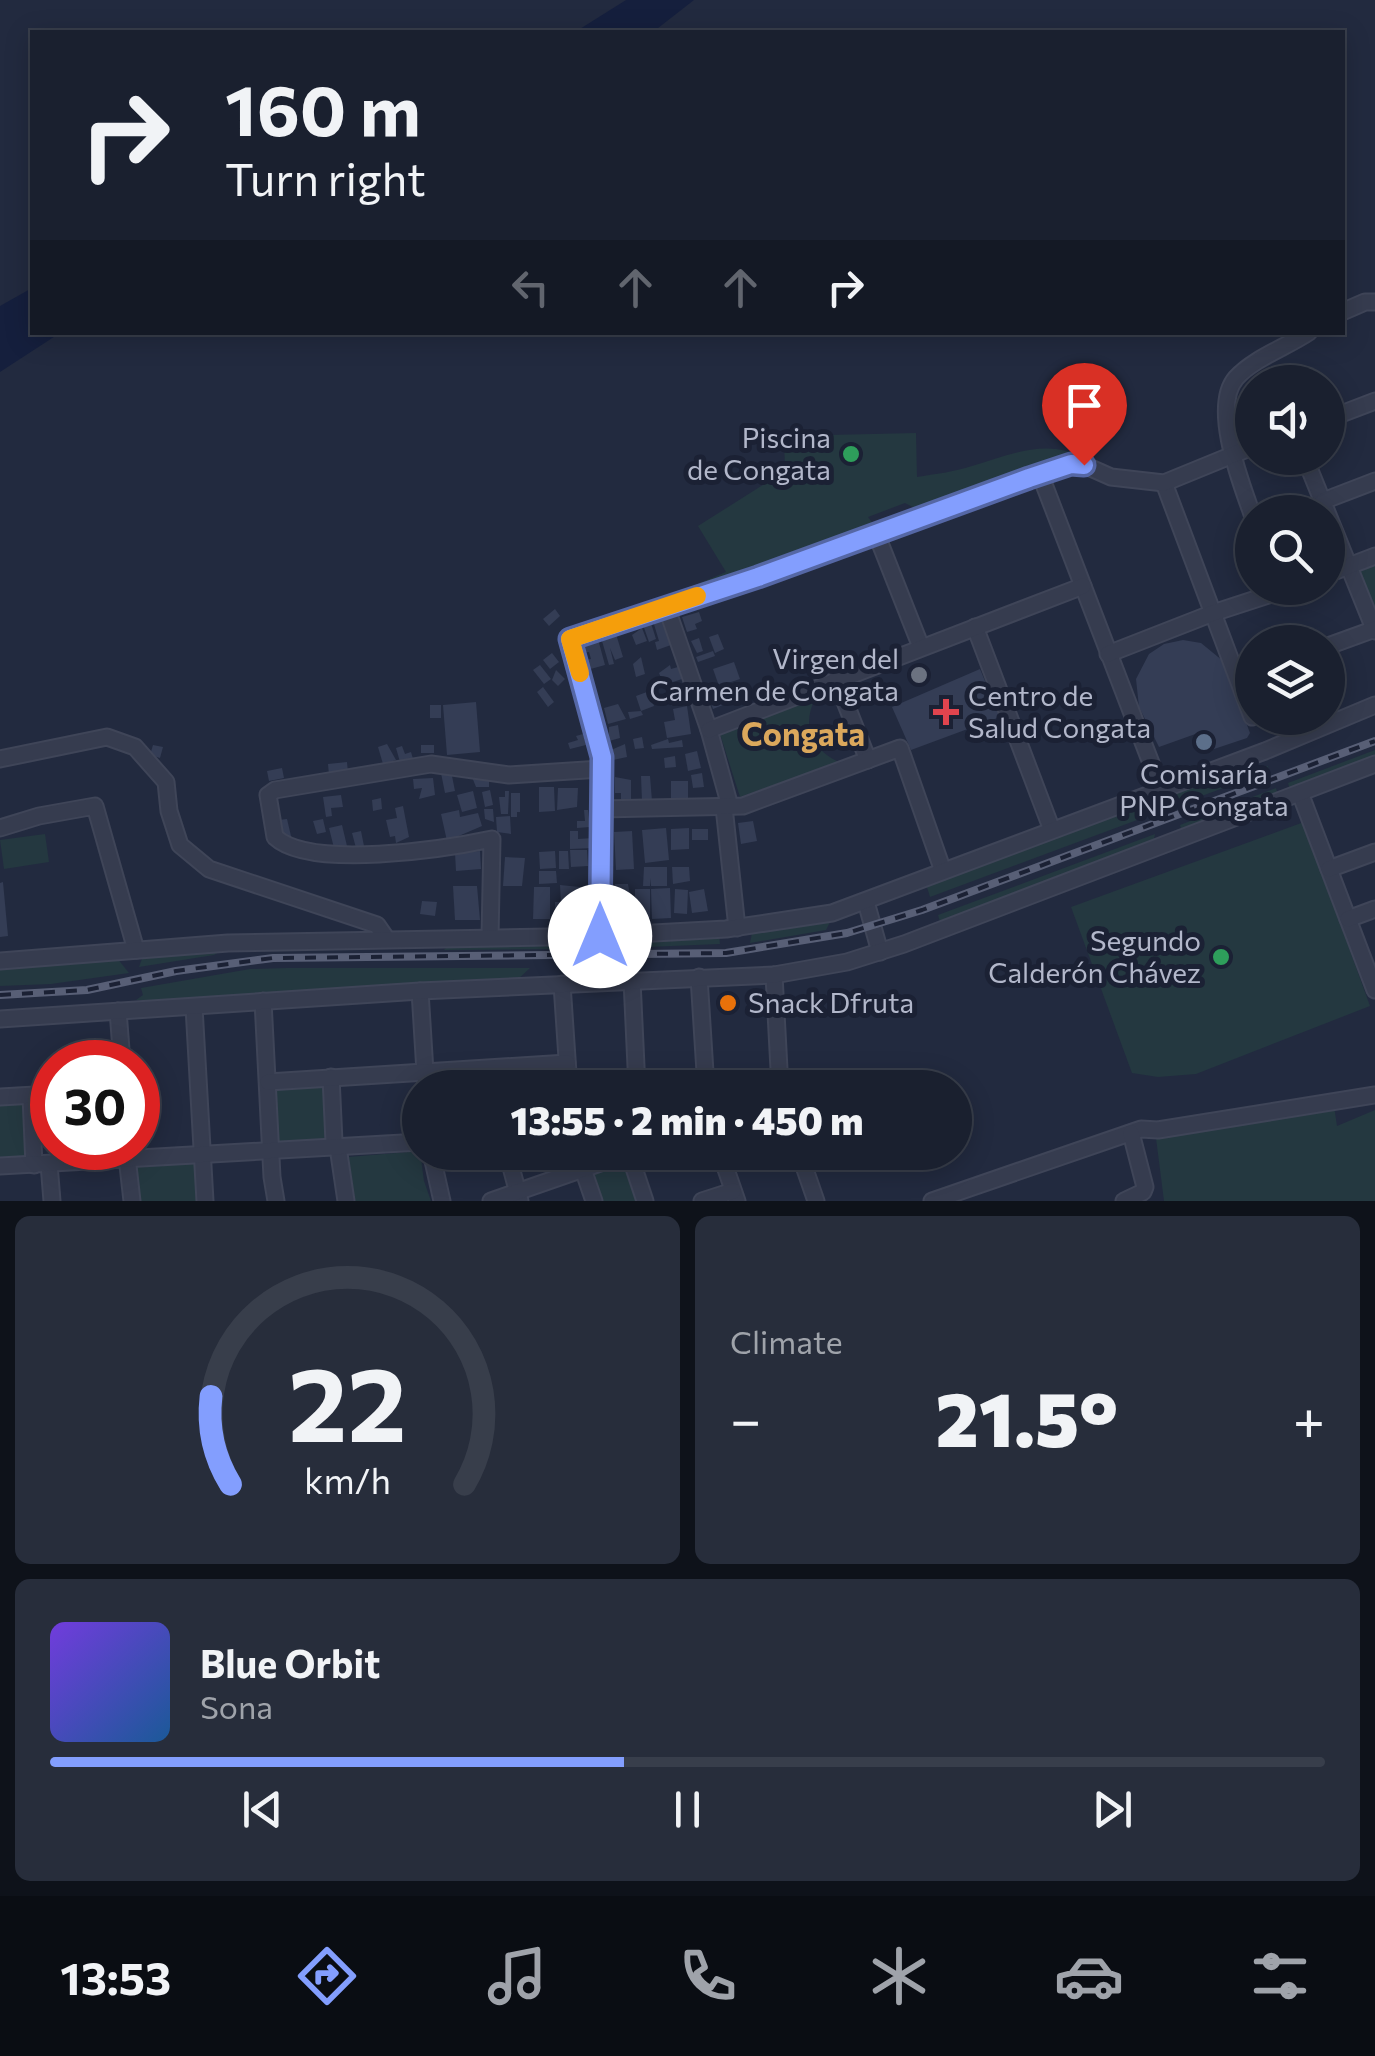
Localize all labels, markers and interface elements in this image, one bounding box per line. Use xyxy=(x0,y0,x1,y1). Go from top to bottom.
text: 160 m xyxy=(225,65,421,150)
icon: right xyxy=(60,70,190,200)
text: Turn right xyxy=(225,150,426,205)
icon: left xyxy=(503,260,558,315)
icon: ahead xyxy=(608,260,663,315)
icon: ahead xyxy=(713,260,768,315)
icon: right xyxy=(818,260,873,315)
pin xyxy=(1042,363,1127,466)
map controls xyxy=(1235,365,1345,735)
button: sound xyxy=(1235,365,1345,475)
icon: arrive xyxy=(1057,378,1112,433)
place label: Piscina de Congata xyxy=(687,420,831,486)
marker: Piscina de Congata xyxy=(840,443,862,465)
button: search xyxy=(1235,495,1345,605)
button: layers xyxy=(1235,625,1345,735)
place label: Virgen del Carmen de Congata xyxy=(649,641,899,707)
marker: Virgen del Carmen de Congata xyxy=(908,664,930,686)
place label: Centro de Salud Congata xyxy=(968,678,1151,744)
marker: Centro de Salud Congata xyxy=(933,699,959,725)
district label: Congata xyxy=(741,713,865,753)
marker: Comisaría PNP Congata xyxy=(1193,731,1215,753)
place label: Comisaría PNP Congata xyxy=(1119,756,1289,822)
position arrow xyxy=(548,884,652,988)
place label: Segundo Calderón Chávez xyxy=(988,923,1201,989)
marker: Segundo Calderón Chávez xyxy=(1210,946,1232,968)
place label: Snack Dfruta xyxy=(748,985,914,1019)
marker: Snack Dfruta xyxy=(717,992,739,1014)
speed limit sign: 30 xyxy=(30,1040,160,1170)
text: 13:55 · 2 min · 450 m xyxy=(510,1096,864,1143)
text: Climate xyxy=(730,1321,843,1361)
text: 22 xyxy=(288,1336,407,1463)
text: 21.5° xyxy=(936,1371,1118,1462)
text: − xyxy=(730,1384,761,1451)
text: + xyxy=(1293,1384,1325,1451)
text: km/h xyxy=(304,1458,391,1501)
text: Blue Orbit xyxy=(200,1639,380,1686)
text: Sona xyxy=(200,1686,273,1726)
icon: previous xyxy=(235,1782,290,1837)
icon: pause xyxy=(660,1782,715,1837)
icon: next xyxy=(1085,1782,1140,1837)
icon: directions xyxy=(292,1941,362,2011)
icon: music xyxy=(482,1941,552,2011)
icon: phone xyxy=(673,1941,743,2011)
icon: climate xyxy=(864,1941,934,2011)
icon: car xyxy=(1054,1941,1124,2011)
icon: filters xyxy=(1245,1941,1315,2011)
text: 13:53 xyxy=(60,1949,171,2004)

